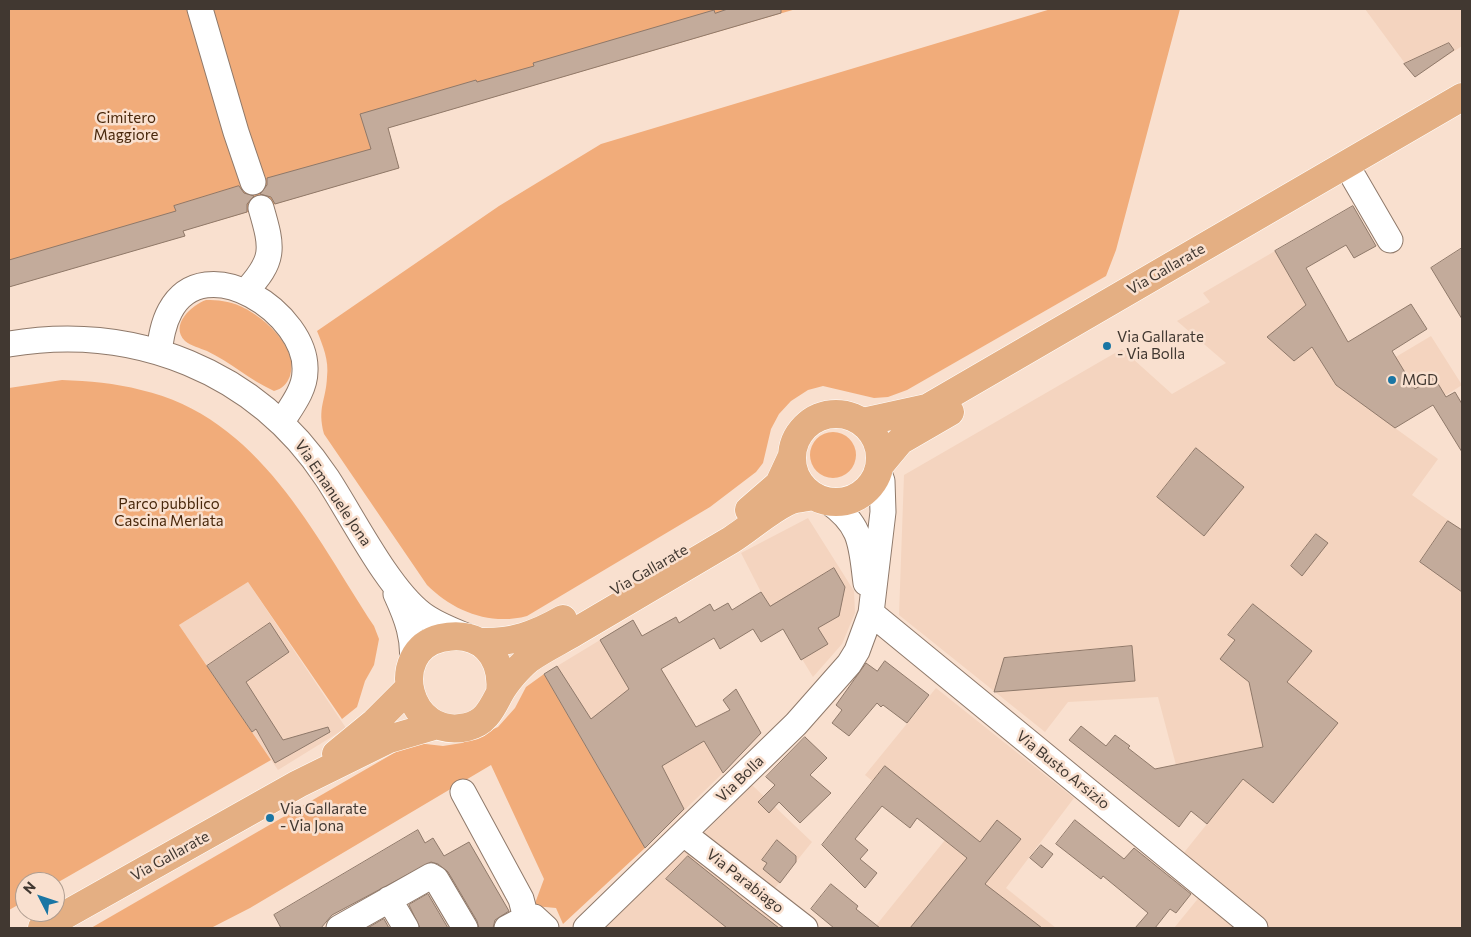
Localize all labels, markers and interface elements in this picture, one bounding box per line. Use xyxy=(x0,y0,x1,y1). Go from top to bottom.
park label: Cimitero Maggiore xyxy=(94,109,158,144)
street label: Via Gallarate xyxy=(1124,240,1208,298)
place label: Via Gallarate - Via Bolla xyxy=(1117,328,1204,363)
marker: Via Gallarate - Via Bolla xyxy=(1101,340,1113,352)
place label: MGD xyxy=(1402,371,1438,389)
marker: MGD xyxy=(1386,374,1398,386)
street label: Via Emanuele Jona xyxy=(291,437,375,549)
park label: Parco pubblico Cascina Merlata xyxy=(114,495,224,530)
street label: Via Gallarate xyxy=(607,541,691,599)
street label: Via Busto Arsizio xyxy=(1013,727,1113,813)
street label: Via Bolla xyxy=(713,752,767,806)
place label: Via Gallarate - Via Jona xyxy=(280,800,367,835)
marker: Via Gallarate - Via Jona xyxy=(264,812,276,824)
street label: Via Gallarate xyxy=(128,827,212,885)
street label: Via Parabiago xyxy=(703,845,787,917)
north arrow xyxy=(15,872,65,922)
text: N xyxy=(19,878,39,897)

